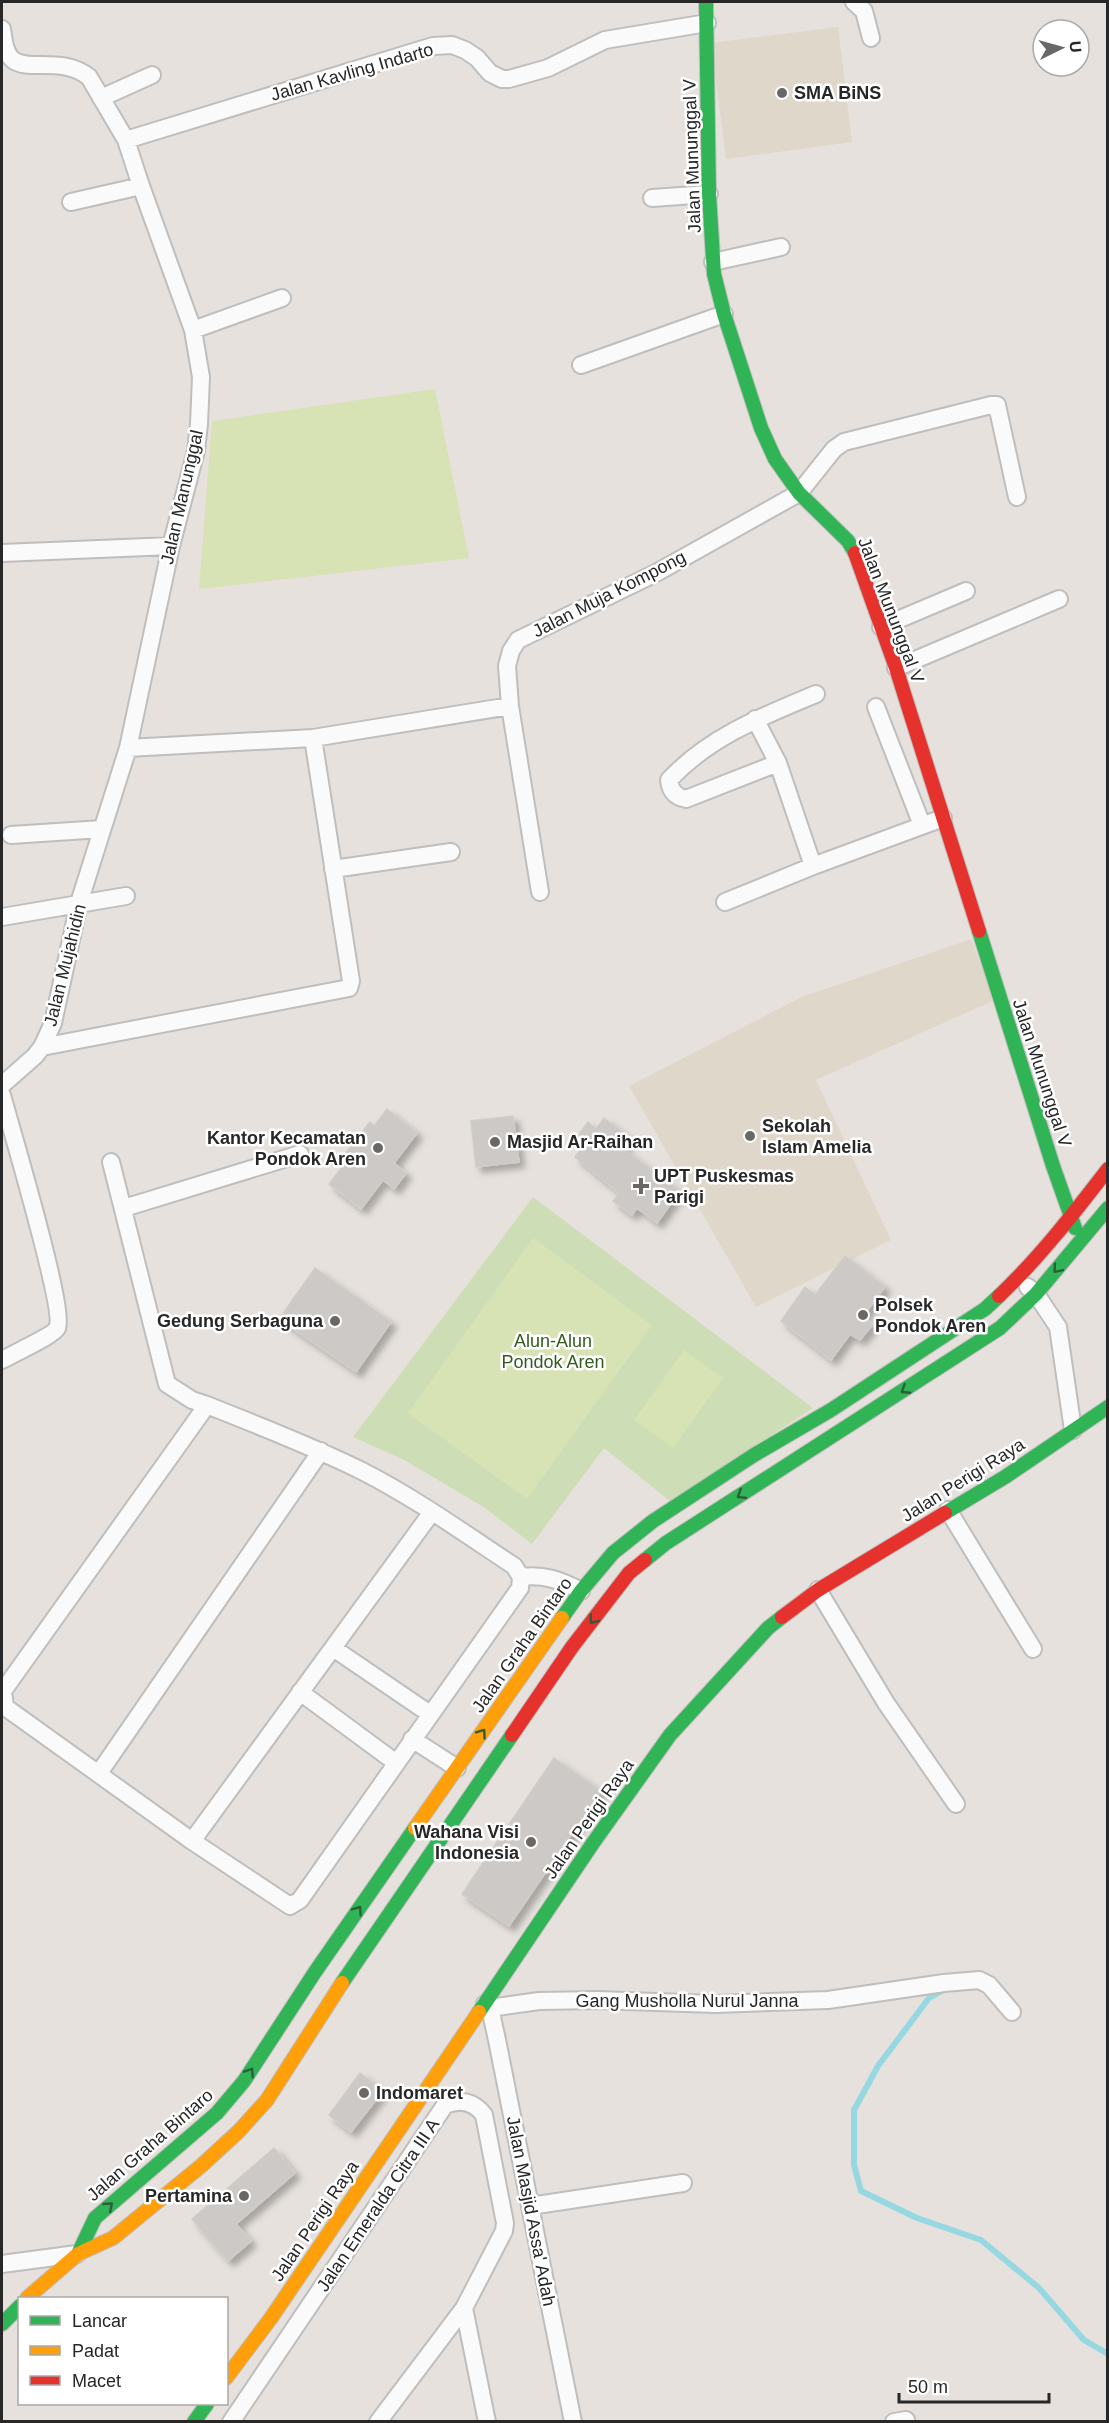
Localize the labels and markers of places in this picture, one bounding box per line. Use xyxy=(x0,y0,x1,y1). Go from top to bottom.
place label: SMA BiNS xyxy=(794,83,881,103)
marker: SMA BiNS xyxy=(775,86,789,100)
place label: Sekolah Islam Amelia xyxy=(762,1116,872,1157)
place label: Kantor Kecamatan Pondok Aren xyxy=(207,1128,366,1169)
marker: Sekolah Islam Amelia xyxy=(743,1129,757,1143)
place label: Masjid Ar-Raihan xyxy=(507,1132,653,1152)
marker: Masjid Ar-Raihan xyxy=(488,1135,502,1149)
marker: Kantor Kecamatan Pondok Aren xyxy=(371,1141,385,1155)
place label: UPT Puskesmas Parigi xyxy=(654,1166,794,1207)
marker: UPT Puskesmas Parigi xyxy=(632,1177,650,1195)
place label: Polsek Pondok Aren xyxy=(875,1295,986,1336)
marker: Polsek Pondok Aren xyxy=(856,1308,870,1322)
place label: Gedung Serbaguna xyxy=(157,1311,324,1331)
marker: Gedung Serbaguna xyxy=(328,1314,342,1328)
place label: Wahana Visi Indonesia xyxy=(414,1822,520,1863)
marker: Wahana Visi Indonesia xyxy=(524,1835,538,1849)
place label: Indomaret xyxy=(376,2083,463,2103)
marker: Indomaret xyxy=(357,2086,371,2100)
place label: Pertamina xyxy=(145,2186,233,2206)
marker: Pertamina xyxy=(237,2189,251,2203)

